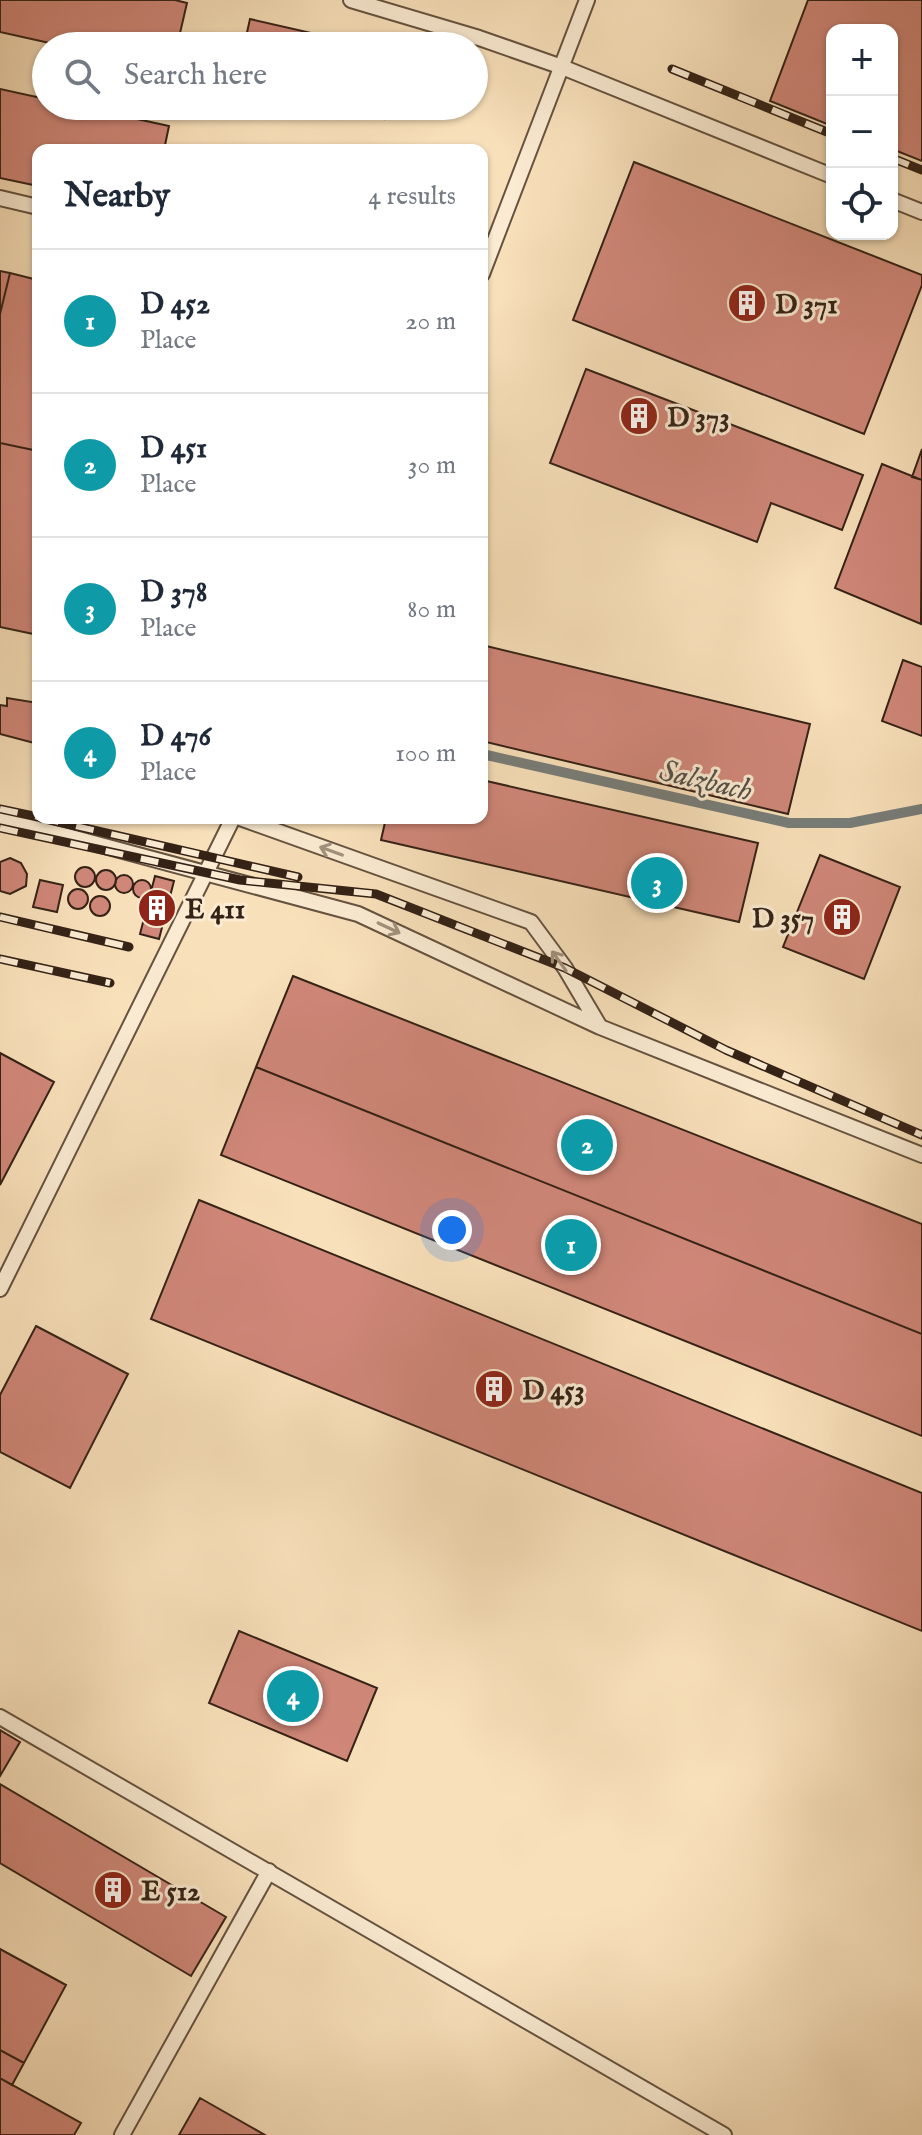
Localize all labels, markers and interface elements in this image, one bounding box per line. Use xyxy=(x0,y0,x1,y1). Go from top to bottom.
map controls xyxy=(826,24,898,240)
button: + xyxy=(826,24,898,96)
search box xyxy=(32,32,488,120)
icon: search xyxy=(60,54,104,98)
text: Search here xyxy=(124,57,267,95)
button: − xyxy=(826,96,898,168)
button: locate xyxy=(826,168,898,240)
text: Nearby xyxy=(64,175,170,218)
text: 4 results xyxy=(368,180,456,213)
building icon: D 371 xyxy=(726,282,768,324)
text: D 452 xyxy=(140,286,210,324)
place label: D 371 xyxy=(775,288,838,323)
text: 1 xyxy=(85,305,95,338)
text: 20 m xyxy=(405,305,456,338)
text: Place xyxy=(140,324,196,357)
building icon: D 373 xyxy=(618,395,660,437)
place label: D 373 xyxy=(667,401,730,436)
text: D 451 xyxy=(140,430,207,468)
text: 2 xyxy=(84,449,96,482)
text: 30 m xyxy=(408,449,456,482)
text: Place xyxy=(140,468,196,501)
text: D 378 xyxy=(140,574,208,612)
text: 3 xyxy=(85,593,95,626)
text: 80 m xyxy=(407,593,456,626)
text: Place xyxy=(140,612,196,645)
text: D 476 xyxy=(140,718,211,756)
text: 4 xyxy=(84,737,96,770)
text: 100 m xyxy=(395,737,456,770)
water label: Salzbach xyxy=(656,753,756,811)
text: Place xyxy=(140,756,196,789)
one-way arrow xyxy=(319,842,344,857)
pin: 3 xyxy=(631,853,683,913)
building icon: E 411 xyxy=(136,887,178,929)
place label: E 411 xyxy=(185,893,245,928)
building icon: D 357 xyxy=(821,896,863,938)
place label: D 357 xyxy=(752,902,814,937)
one-way arrow xyxy=(377,922,401,937)
one-way arrow xyxy=(551,950,568,972)
pin: 2 xyxy=(561,1115,613,1175)
your location xyxy=(432,1210,472,1250)
pin: 1 xyxy=(545,1215,597,1275)
building icon: D 453 xyxy=(473,1368,515,1410)
place label: D 453 xyxy=(522,1374,585,1409)
pin: 4 xyxy=(267,1666,319,1726)
building icon: E 512 xyxy=(92,1869,134,1911)
place label: E 512 xyxy=(141,1875,200,1910)

